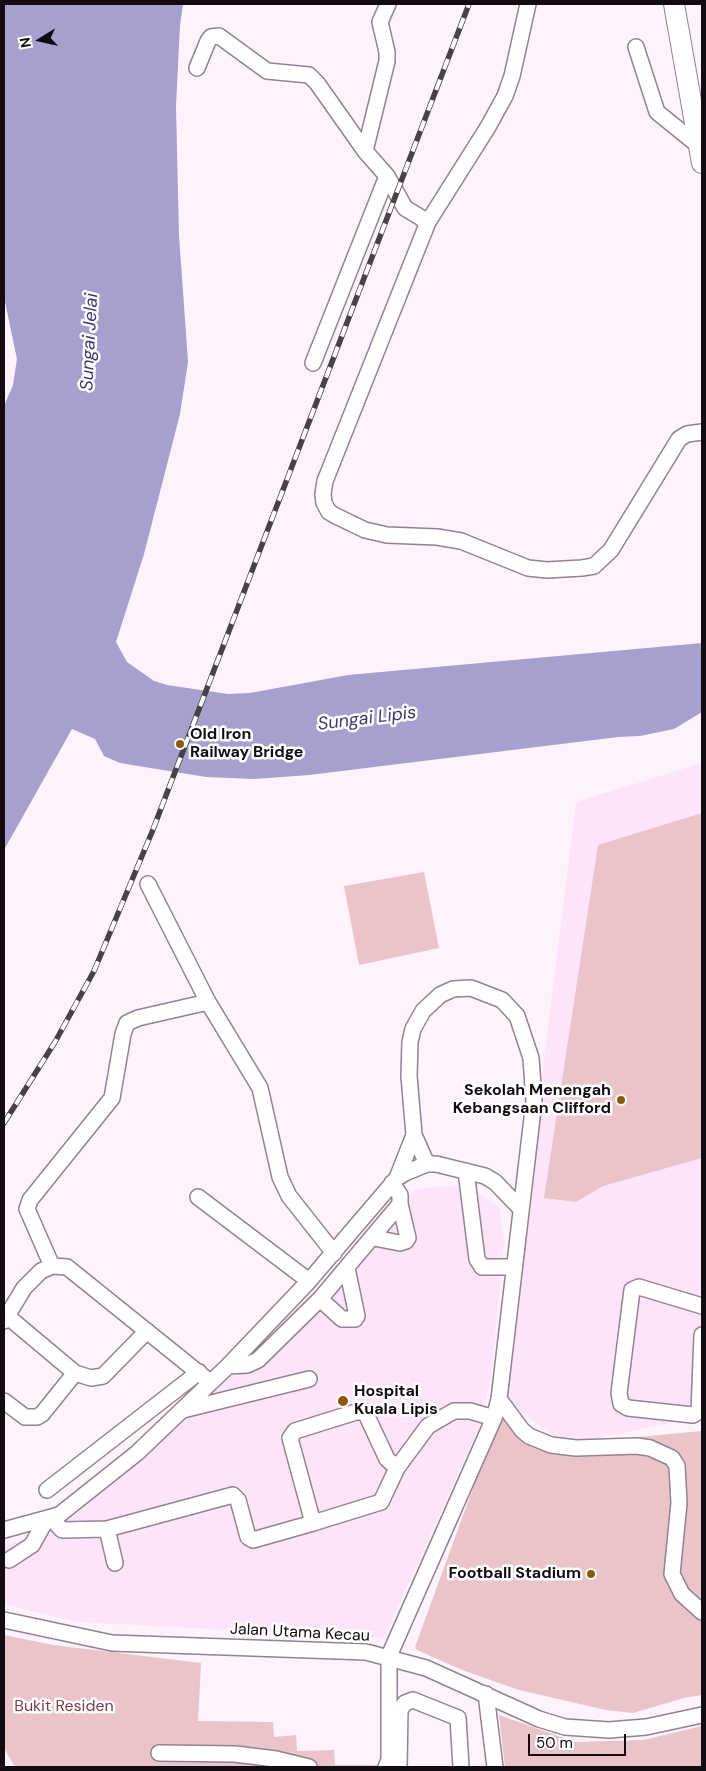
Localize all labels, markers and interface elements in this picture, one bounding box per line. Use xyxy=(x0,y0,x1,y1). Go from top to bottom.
north arrow xyxy=(15,15,65,65)
text: N xyxy=(15,36,35,49)
water label: Sungai Jelai xyxy=(77,293,103,391)
water label: Sungai Lipis xyxy=(317,702,417,736)
place label: Old Iron Railway Bridge xyxy=(190,725,303,763)
marker: Old Iron Railway Bridge xyxy=(174,738,186,750)
place label: Sekolah Menengah Kebangsaan Clifford xyxy=(453,1081,611,1119)
marker: Sekolah Menengah Kebangsaan Clifford xyxy=(615,1094,627,1106)
place label: Hospital Kuala Lipis xyxy=(354,1382,438,1420)
marker: Hospital Kuala Lipis xyxy=(336,1394,350,1408)
place label: Football Stadium xyxy=(448,1564,581,1584)
marker: Football Stadium xyxy=(585,1568,597,1580)
street label: Jalan Utama Kecau xyxy=(230,1620,370,1646)
park label: Bukit Residen xyxy=(14,1697,114,1717)
scale bar xyxy=(531,1724,628,1756)
text: 50 m xyxy=(536,1733,573,1753)

